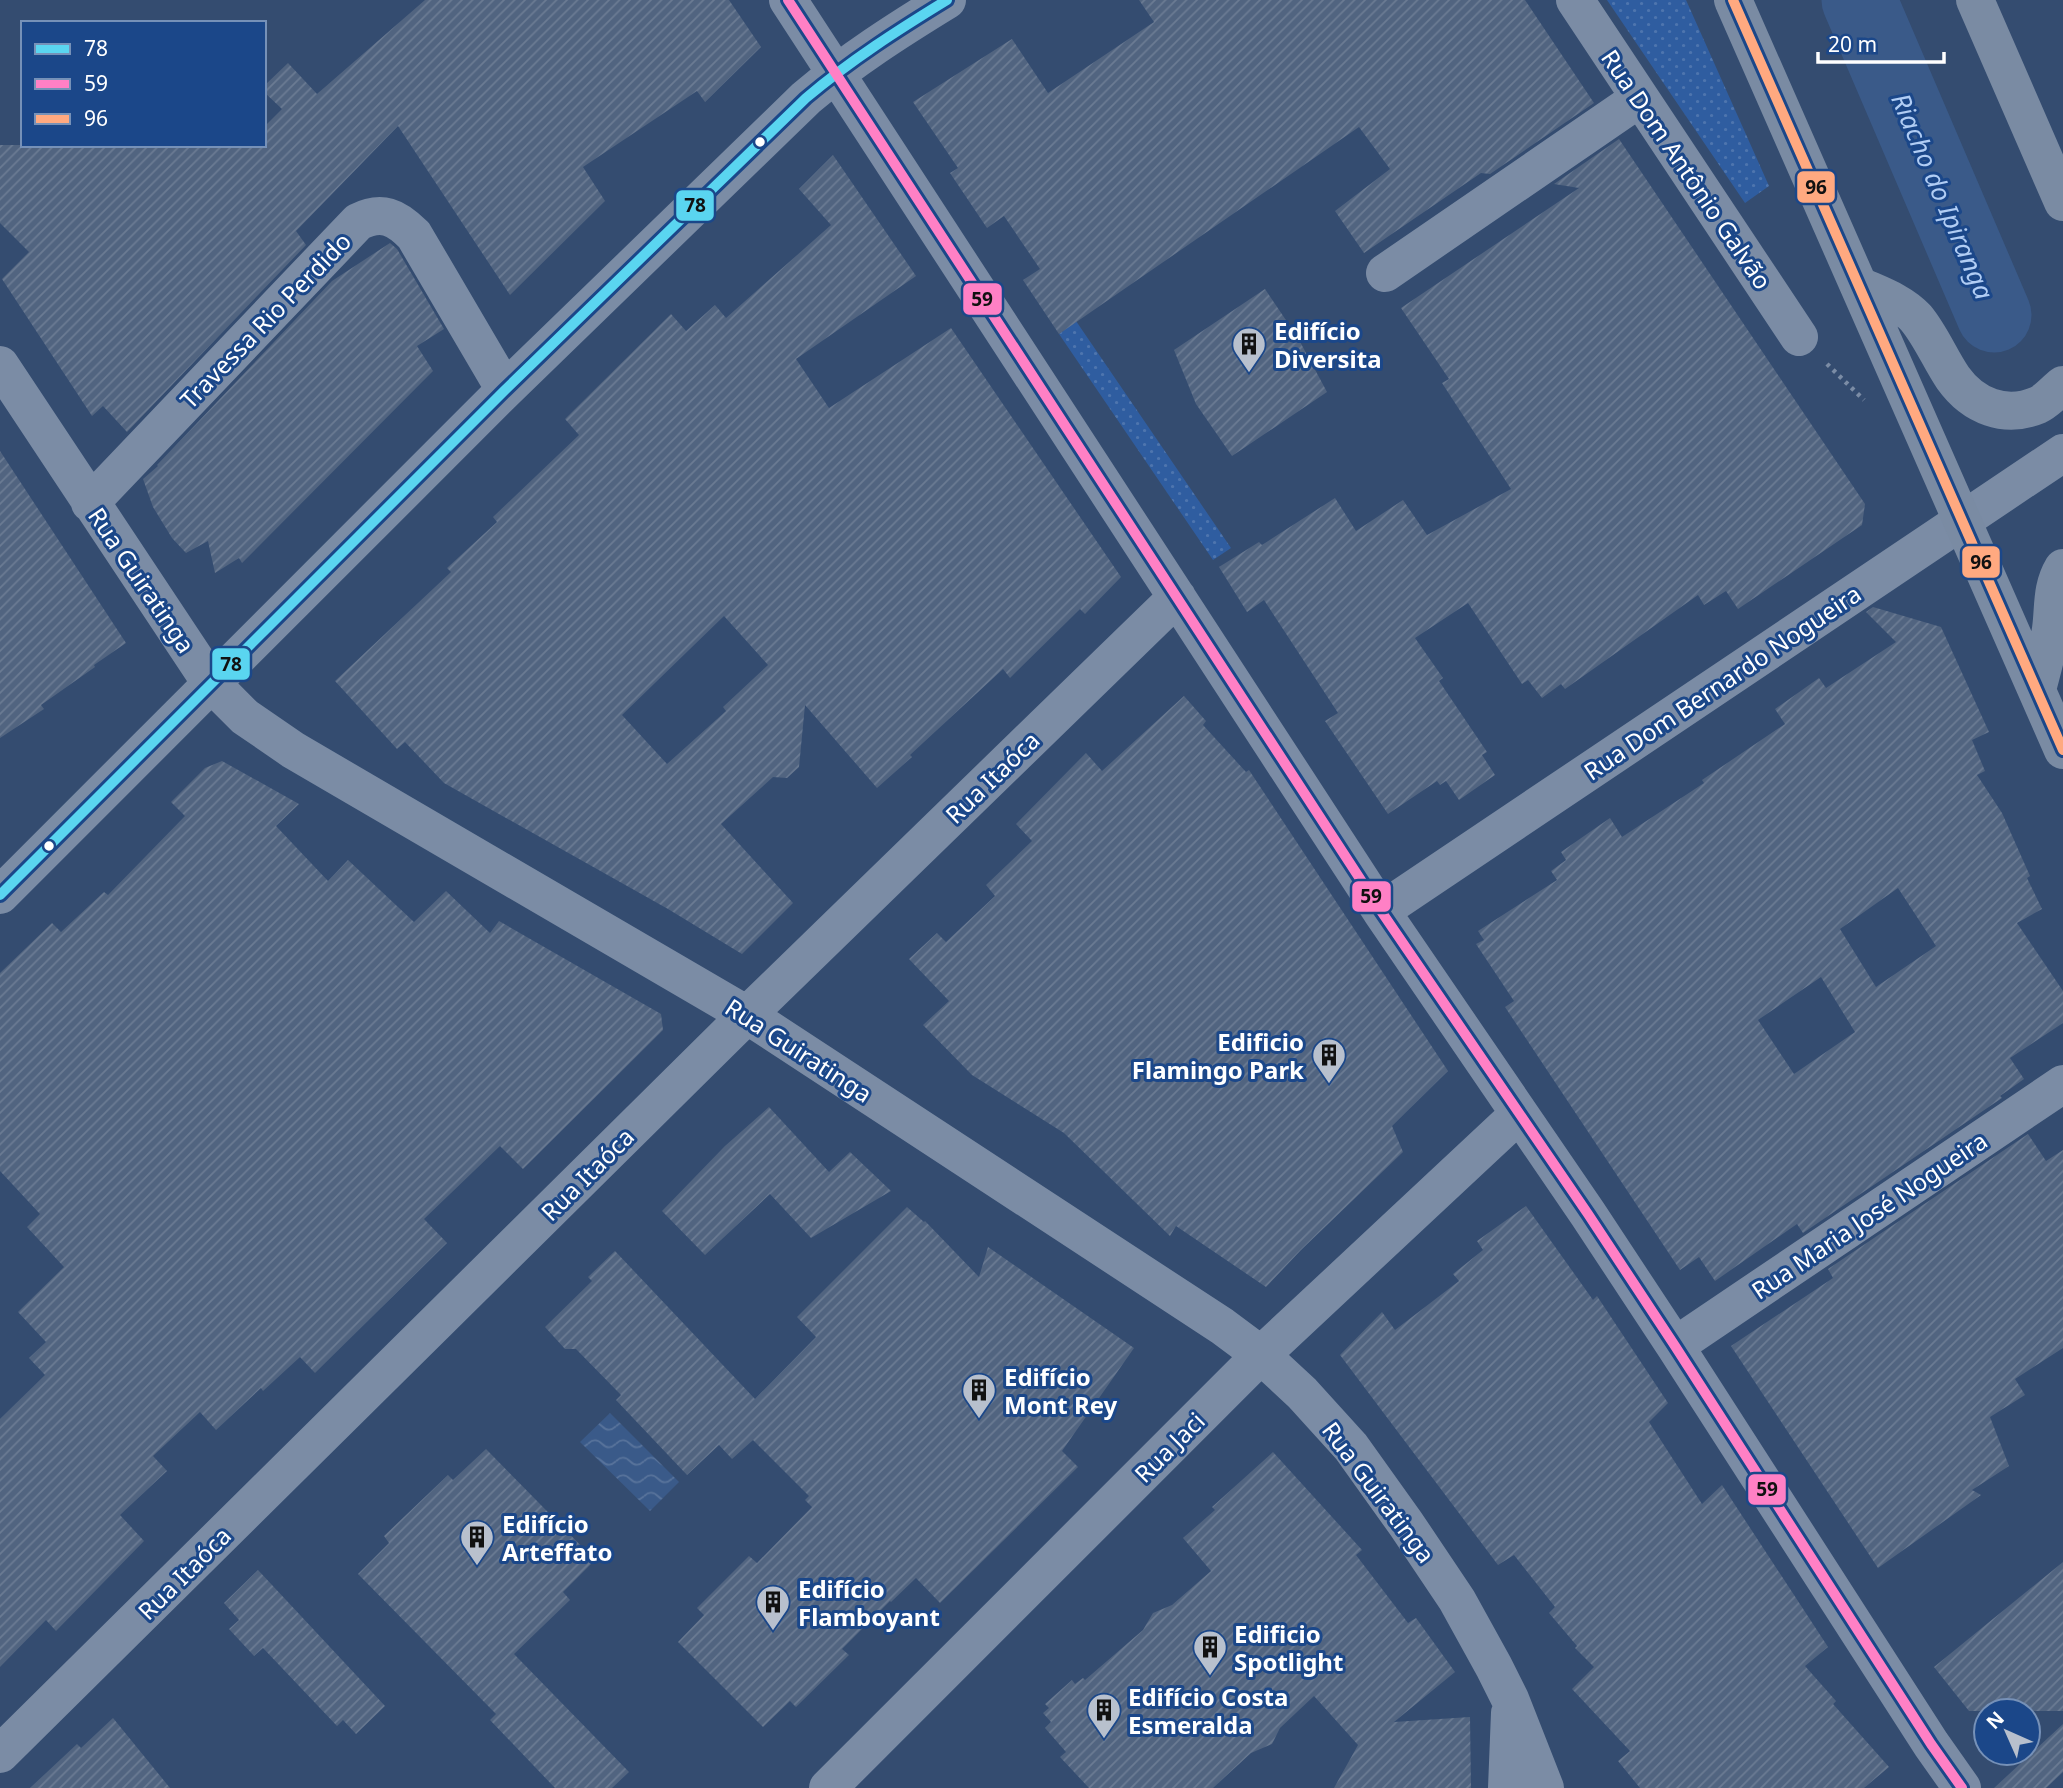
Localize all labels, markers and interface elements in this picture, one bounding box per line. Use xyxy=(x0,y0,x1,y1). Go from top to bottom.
legend xyxy=(21,21,266,147)
scale bar xyxy=(1818,21,1944,65)
text: 20 m xyxy=(1828,30,1877,58)
text: 78 xyxy=(84,34,108,62)
street label: Rua Dom Antônio Galvão xyxy=(1594,43,1780,295)
text: 59 xyxy=(84,69,108,97)
water label: Riacho do Ipiranga xyxy=(1883,87,2003,305)
text: 96 xyxy=(84,104,108,132)
unlabelled marker xyxy=(753,135,767,149)
line badge: 96 xyxy=(1796,170,1836,204)
text: 96 xyxy=(1805,174,1827,200)
line badge: 78 xyxy=(675,189,715,222)
text: 78 xyxy=(684,192,706,218)
street label: Travessa Rio Perdido xyxy=(172,225,358,415)
line badge: 59 xyxy=(962,282,1003,316)
text: 59 xyxy=(971,286,993,312)
place label: Edifício Diversita xyxy=(1274,314,1382,375)
building icon: Edifício Diversita xyxy=(1230,325,1268,374)
street label: Rua Guiratinga xyxy=(81,501,203,659)
line badge: 96 xyxy=(1961,545,2001,579)
text: 96 xyxy=(1970,549,1992,575)
street label: Rua Dom Bernardo Nogueira xyxy=(1577,577,1867,787)
line badge: 78 xyxy=(211,647,251,681)
text: 78 xyxy=(220,651,242,677)
street label: Rua Itaóca xyxy=(938,724,1046,830)
unlabelled marker xyxy=(42,839,56,853)
line badge: 59 xyxy=(1351,880,1392,913)
text: 59 xyxy=(1360,883,1382,909)
street label: Rua Guiratinga xyxy=(719,990,879,1110)
place label: Edificio Flamingo Park xyxy=(1132,1025,1304,1086)
building icon: Edificio Flamingo Park xyxy=(1310,1036,1348,1085)
street label: Rua Itaóca xyxy=(533,1120,641,1228)
street label: Rua Maria José Nogueira xyxy=(1745,1124,1993,1306)
place label: Edifício Mont Rey xyxy=(1004,1360,1117,1421)
building icon: Edifício Mont Rey xyxy=(960,1371,998,1420)
street label: Rua Jaci xyxy=(1127,1405,1211,1489)
street label: Rua Guiratinga xyxy=(1315,1415,1443,1569)
line badge: 59 xyxy=(1747,1473,1787,1506)
text: 59 xyxy=(1756,1476,1778,1502)
place label: Edifício Arteffato xyxy=(502,1507,612,1568)
building icon: Edifício Arteffato xyxy=(458,1518,496,1567)
street label: Rua Itaóca xyxy=(130,1519,238,1627)
place label: Edifício Flamboyant xyxy=(798,1572,940,1633)
building icon: Edifício Flamboyant xyxy=(754,1583,792,1632)
place label: Edificio Spotlight xyxy=(1234,1617,1343,1678)
building icon: Edificio Spotlight xyxy=(1191,1628,1229,1677)
place label: Edifício Costa Esmeralda xyxy=(1128,1680,1288,1741)
building icon: Edifício Costa Esmeralda xyxy=(1085,1691,1123,1740)
north arrow xyxy=(1972,1697,2042,1767)
text: N xyxy=(1980,1705,2010,1735)

